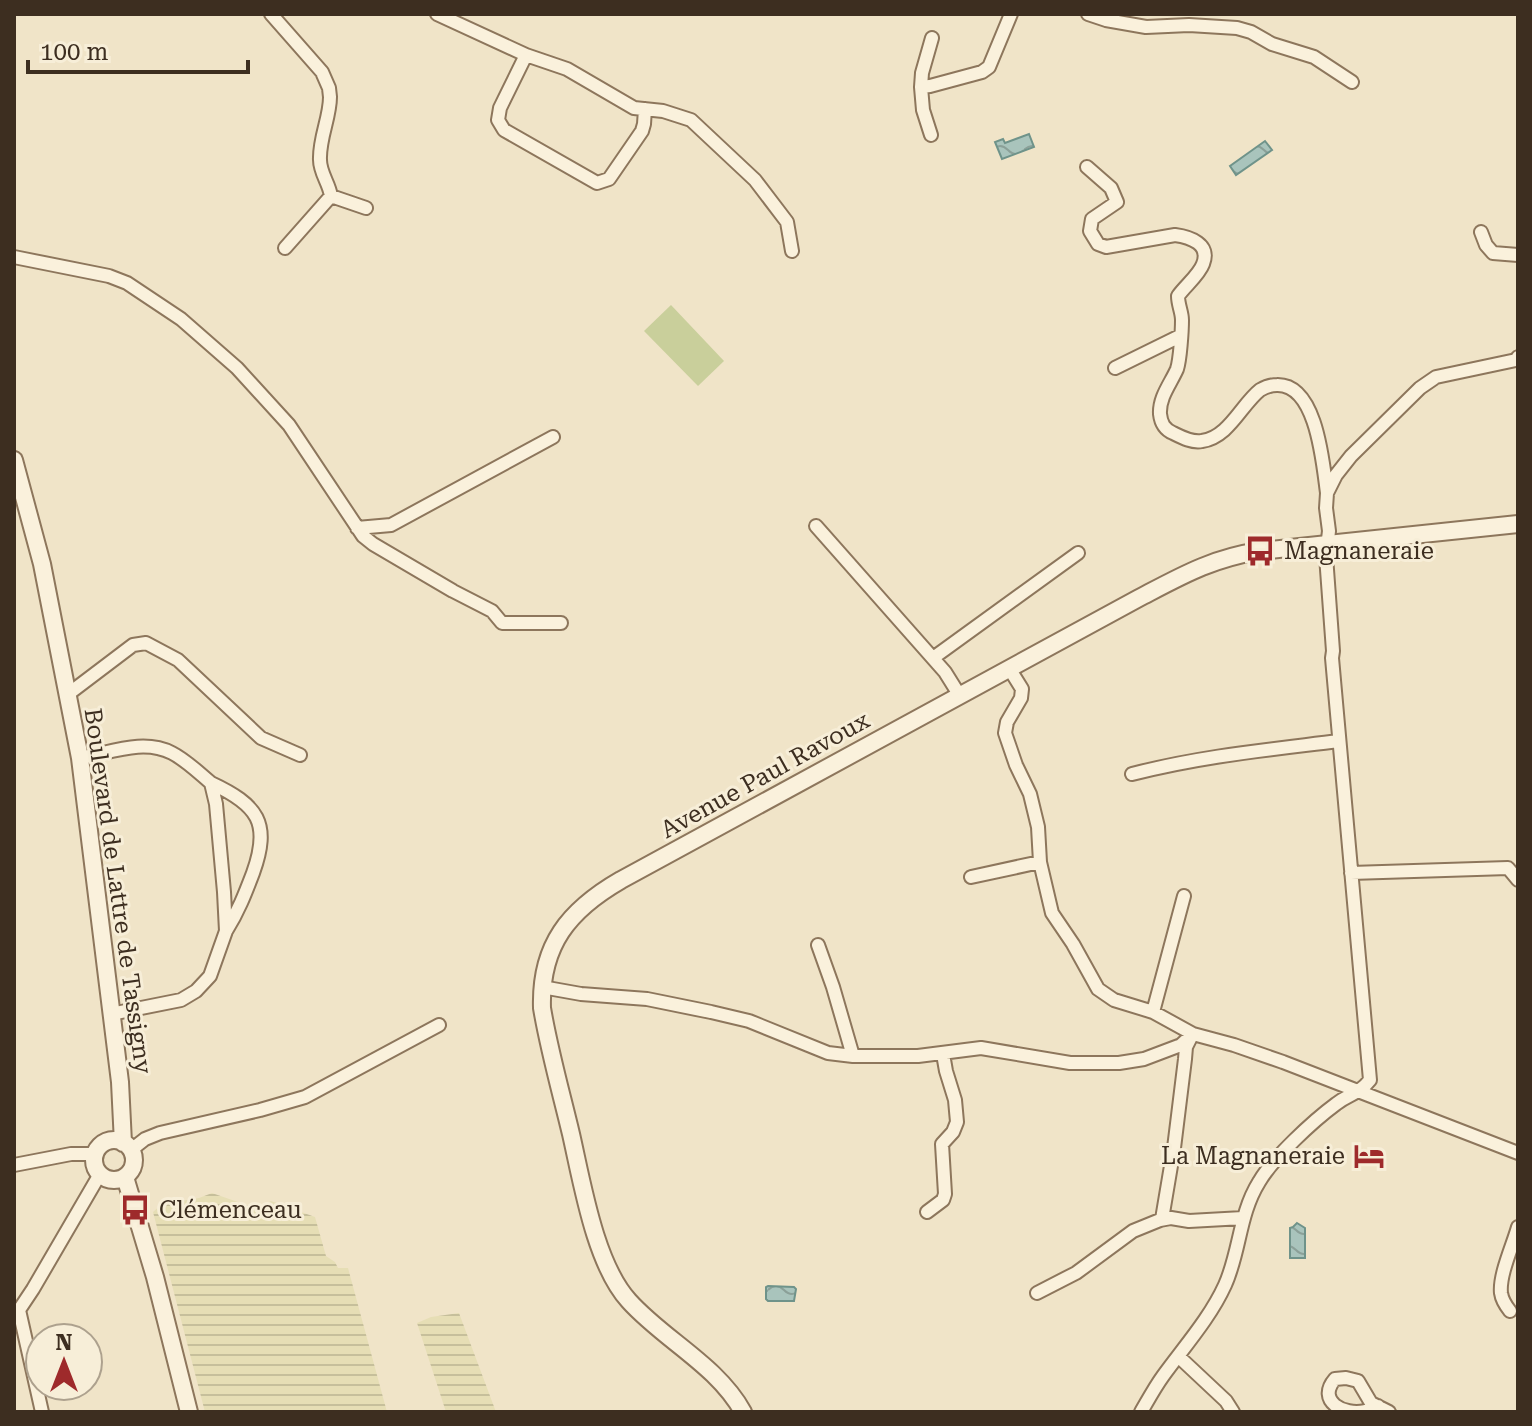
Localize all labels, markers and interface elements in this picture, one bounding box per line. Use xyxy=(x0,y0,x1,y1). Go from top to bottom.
scale bar xyxy=(28,24,248,74)
text: 100 m xyxy=(40,38,108,66)
bus stop icon: Magnaneraie xyxy=(1243,534,1277,568)
place label: Magnaneraie xyxy=(1284,537,1434,565)
street label: Boulevard de Lattre de Tassigny xyxy=(78,706,158,1076)
street label: Avenue Paul Ravoux xyxy=(656,706,874,844)
hotel icon: La Magnaneraie xyxy=(1352,1139,1386,1173)
place label: La Magnaneraie xyxy=(1161,1142,1345,1170)
bus stop icon: Clémenceau xyxy=(118,1193,152,1227)
place label: Clémenceau xyxy=(159,1196,302,1224)
north arrow xyxy=(24,1322,104,1402)
text: N xyxy=(56,1330,73,1355)

